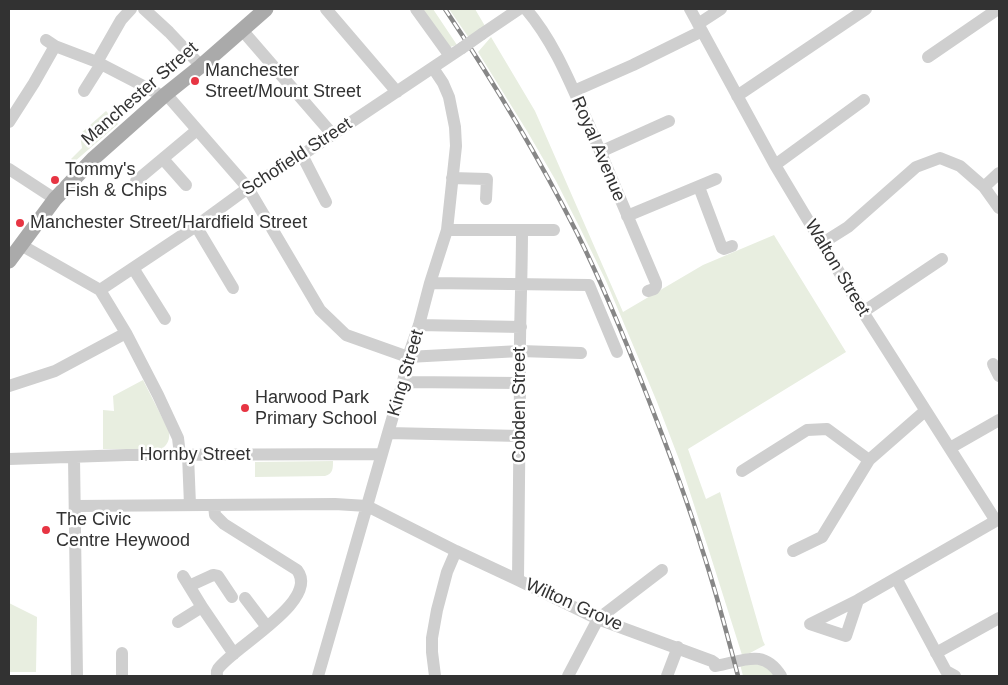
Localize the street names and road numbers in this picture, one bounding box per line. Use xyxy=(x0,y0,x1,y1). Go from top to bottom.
street label: Manchester Street xyxy=(77,38,203,150)
street label: Royal Avenue xyxy=(566,93,630,205)
street label: Schofield Street xyxy=(238,113,356,201)
street label: Walton Street xyxy=(800,216,874,320)
street label: King Street xyxy=(383,327,429,419)
street label: Cobden Street xyxy=(509,347,531,463)
street label: Hornby Street xyxy=(139,444,251,466)
street label: Wilton Grove xyxy=(522,574,626,636)

